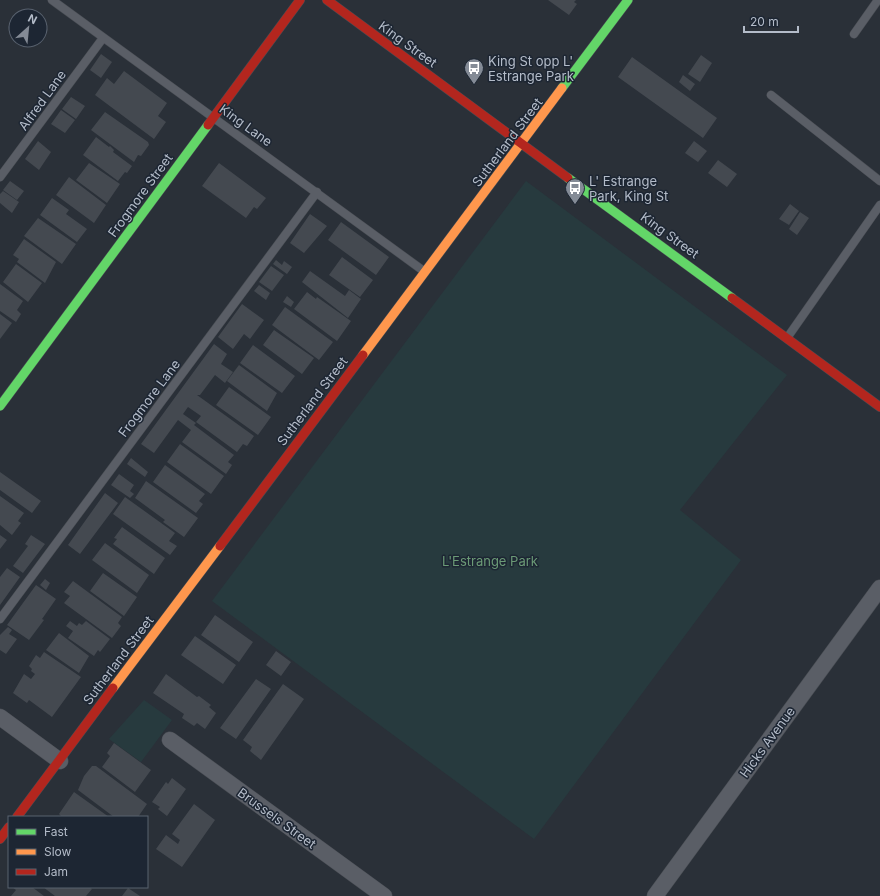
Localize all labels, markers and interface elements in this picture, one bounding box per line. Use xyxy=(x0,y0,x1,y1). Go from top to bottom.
north arrow xyxy=(8,8,48,48)
scale bar xyxy=(744,8,798,34)
text: N xyxy=(26,11,39,27)
text: 20 m xyxy=(750,14,779,29)
street label: King Street xyxy=(376,18,440,70)
place label: King St opp L' Estrange Park xyxy=(488,53,574,84)
bus stop icon: King St opp L' Estrange Park xyxy=(463,57,485,85)
street label: Alfred Lane xyxy=(15,67,69,133)
street label: Sutherland Street xyxy=(468,94,546,190)
street label: King Lane xyxy=(216,101,276,149)
street label: Frogmore Street xyxy=(104,150,176,240)
place label: L' Estrange Park, King St xyxy=(589,173,668,204)
bus stop icon: L' Estrange Park, King St xyxy=(564,177,586,205)
street label: King Street xyxy=(638,209,702,261)
street label: Sutherland Street xyxy=(273,353,351,449)
street label: Frogmore Lane xyxy=(115,356,183,440)
park label: L'Estrange Park xyxy=(442,553,538,569)
street label: Sutherland Street xyxy=(79,612,157,708)
street label: Hicks Avenue xyxy=(736,703,798,781)
street label: Brussels Street xyxy=(235,784,319,852)
legend xyxy=(8,816,148,888)
text: Fast xyxy=(44,824,68,839)
text: Slow xyxy=(44,844,72,859)
text: Jam xyxy=(44,864,68,879)

